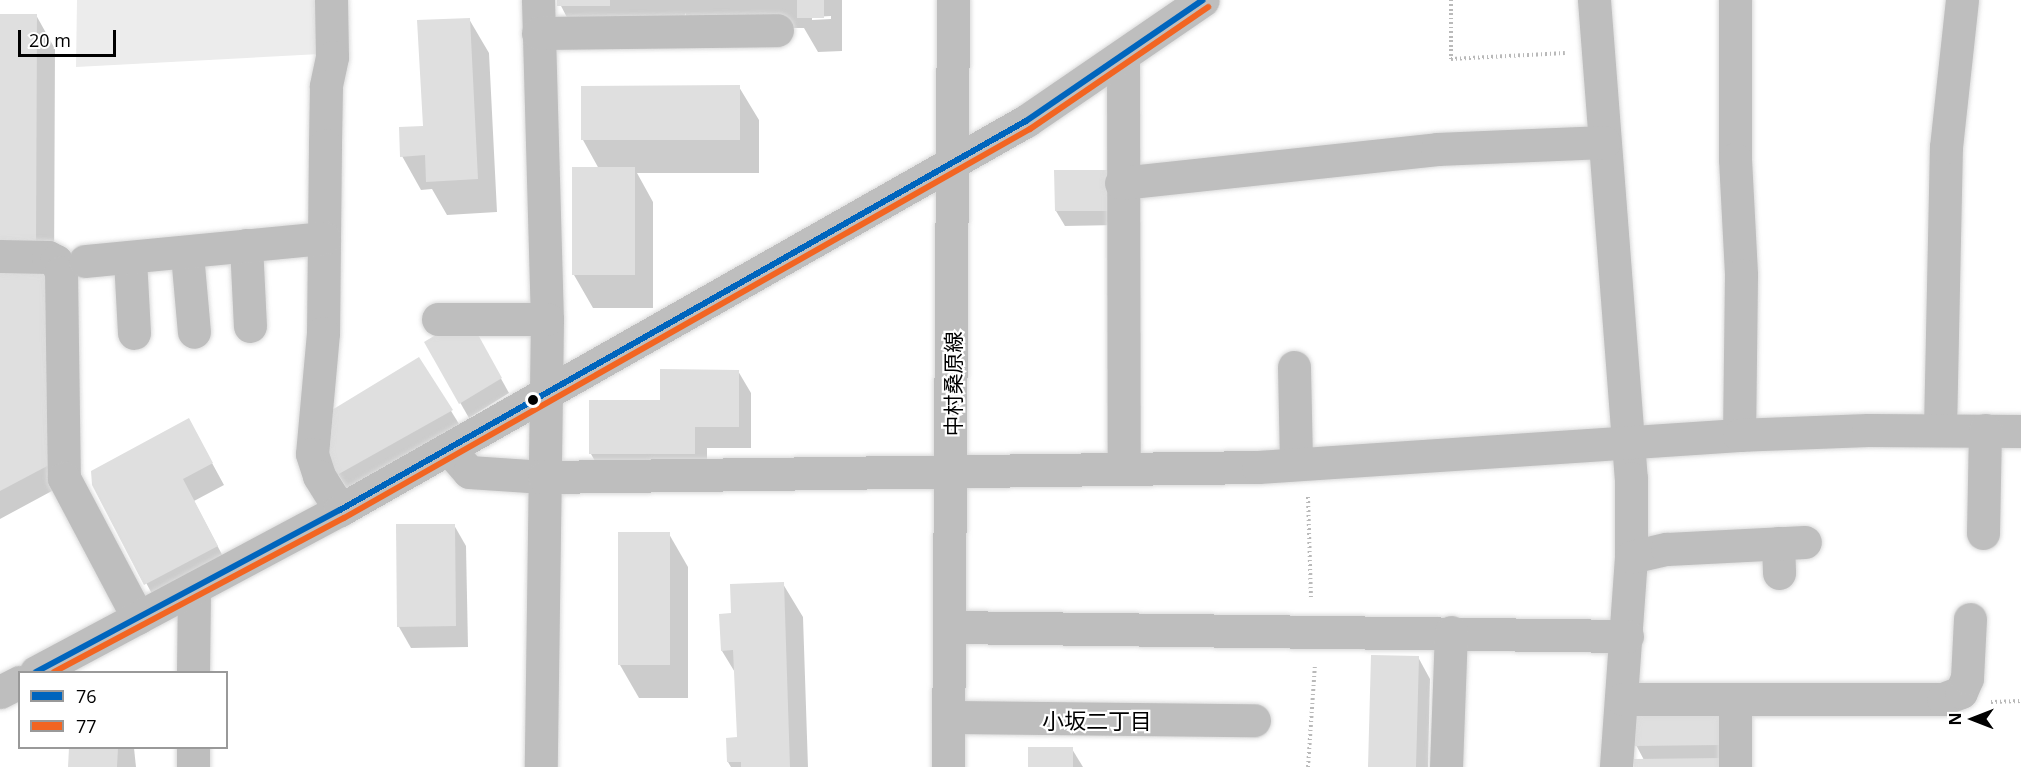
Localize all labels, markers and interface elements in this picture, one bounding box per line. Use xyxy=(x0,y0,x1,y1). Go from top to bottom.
scale bar xyxy=(21,18,118,56)
text: 20 m xyxy=(29,28,71,52)
street label: 中村桑原線 xyxy=(940,332,966,436)
unlabelled marker xyxy=(527,394,539,406)
legend xyxy=(18,671,228,749)
text: 76 xyxy=(76,684,97,708)
north arrow xyxy=(1943,689,2003,749)
district label: 小坂二丁目 xyxy=(1042,708,1152,734)
text: N xyxy=(1944,713,1966,726)
text: 77 xyxy=(76,714,97,738)

